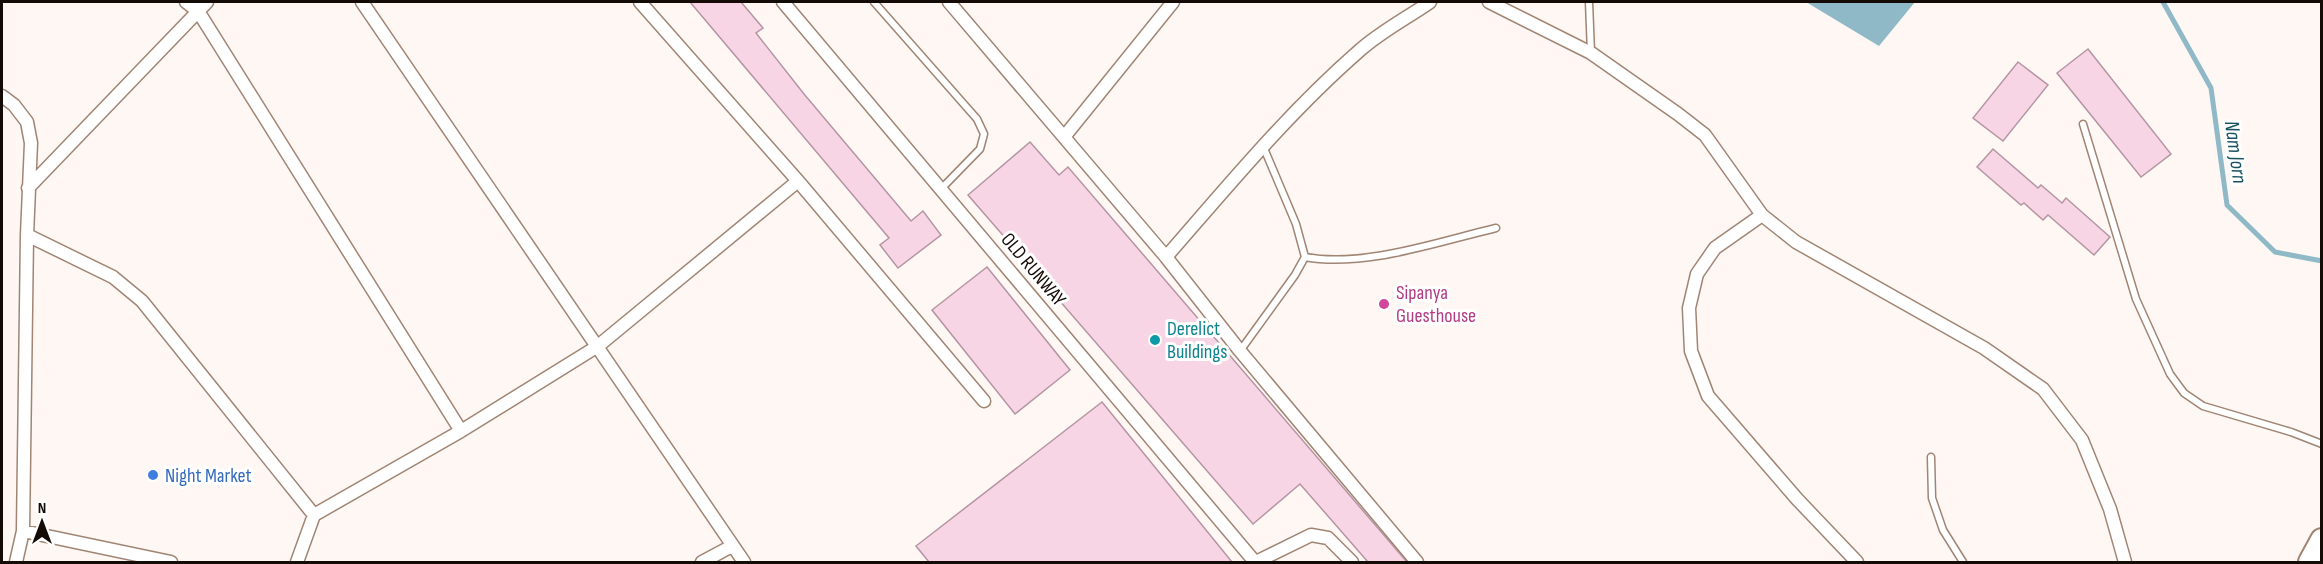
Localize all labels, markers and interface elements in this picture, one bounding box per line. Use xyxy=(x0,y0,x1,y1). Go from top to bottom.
water label: Nam Jorn xyxy=(2219,119,2252,185)
street label: OLD RUNWAY xyxy=(996,228,1071,312)
place label: Sipanya Guesthouse xyxy=(1396,281,1476,328)
marker: Sipanya Guesthouse xyxy=(1377,297,1391,311)
place label: Derelict Buildings xyxy=(1167,317,1227,364)
marker: Derelict Buildings xyxy=(1148,333,1162,347)
place label: Night Market xyxy=(165,464,252,488)
marker: Night Market xyxy=(146,468,160,482)
north arrow xyxy=(12,492,72,552)
text: N xyxy=(38,499,46,518)

